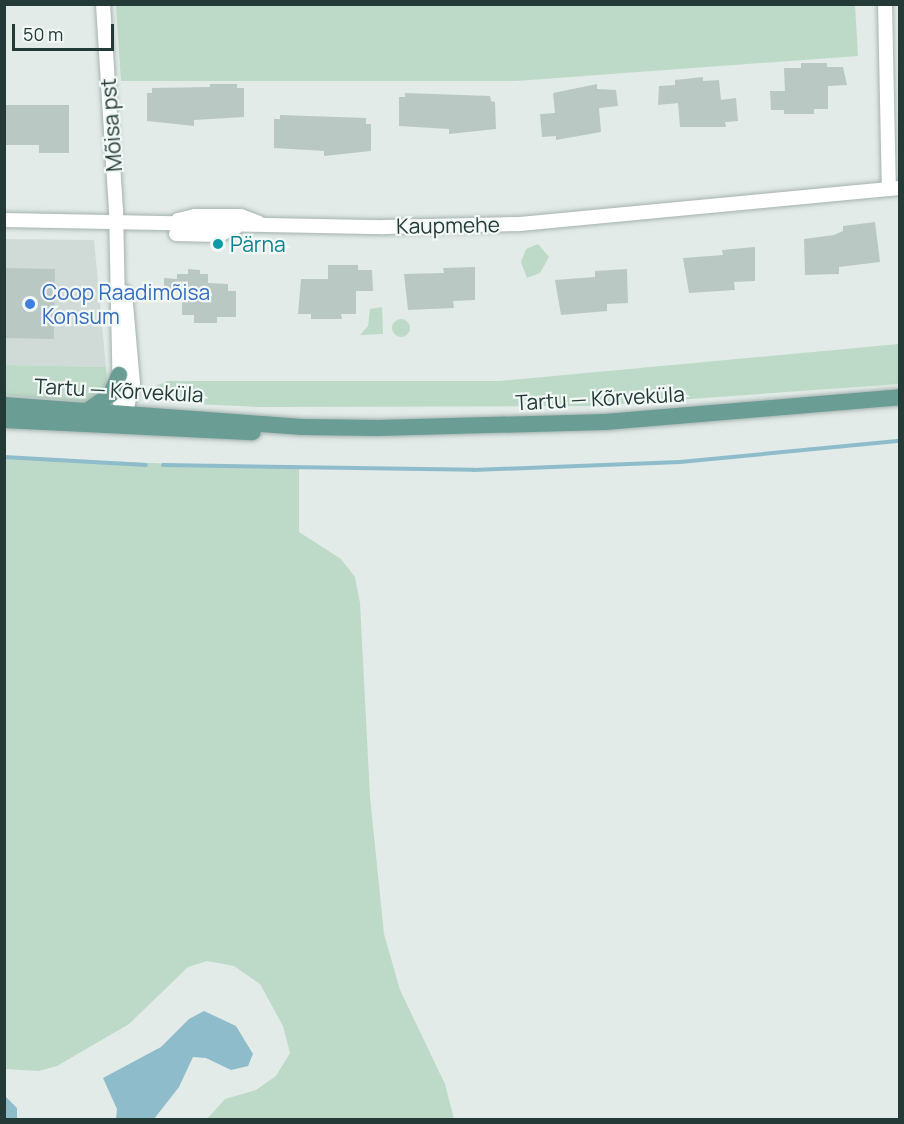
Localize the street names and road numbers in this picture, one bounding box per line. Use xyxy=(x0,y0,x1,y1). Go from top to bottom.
street label: Mõisa pst xyxy=(95,77,127,173)
street label: Kaupmehe xyxy=(396,211,500,239)
street label: Tartu — Kõrveküla xyxy=(34,373,204,407)
street label: Tartu — Kõrveküla xyxy=(515,381,685,415)

